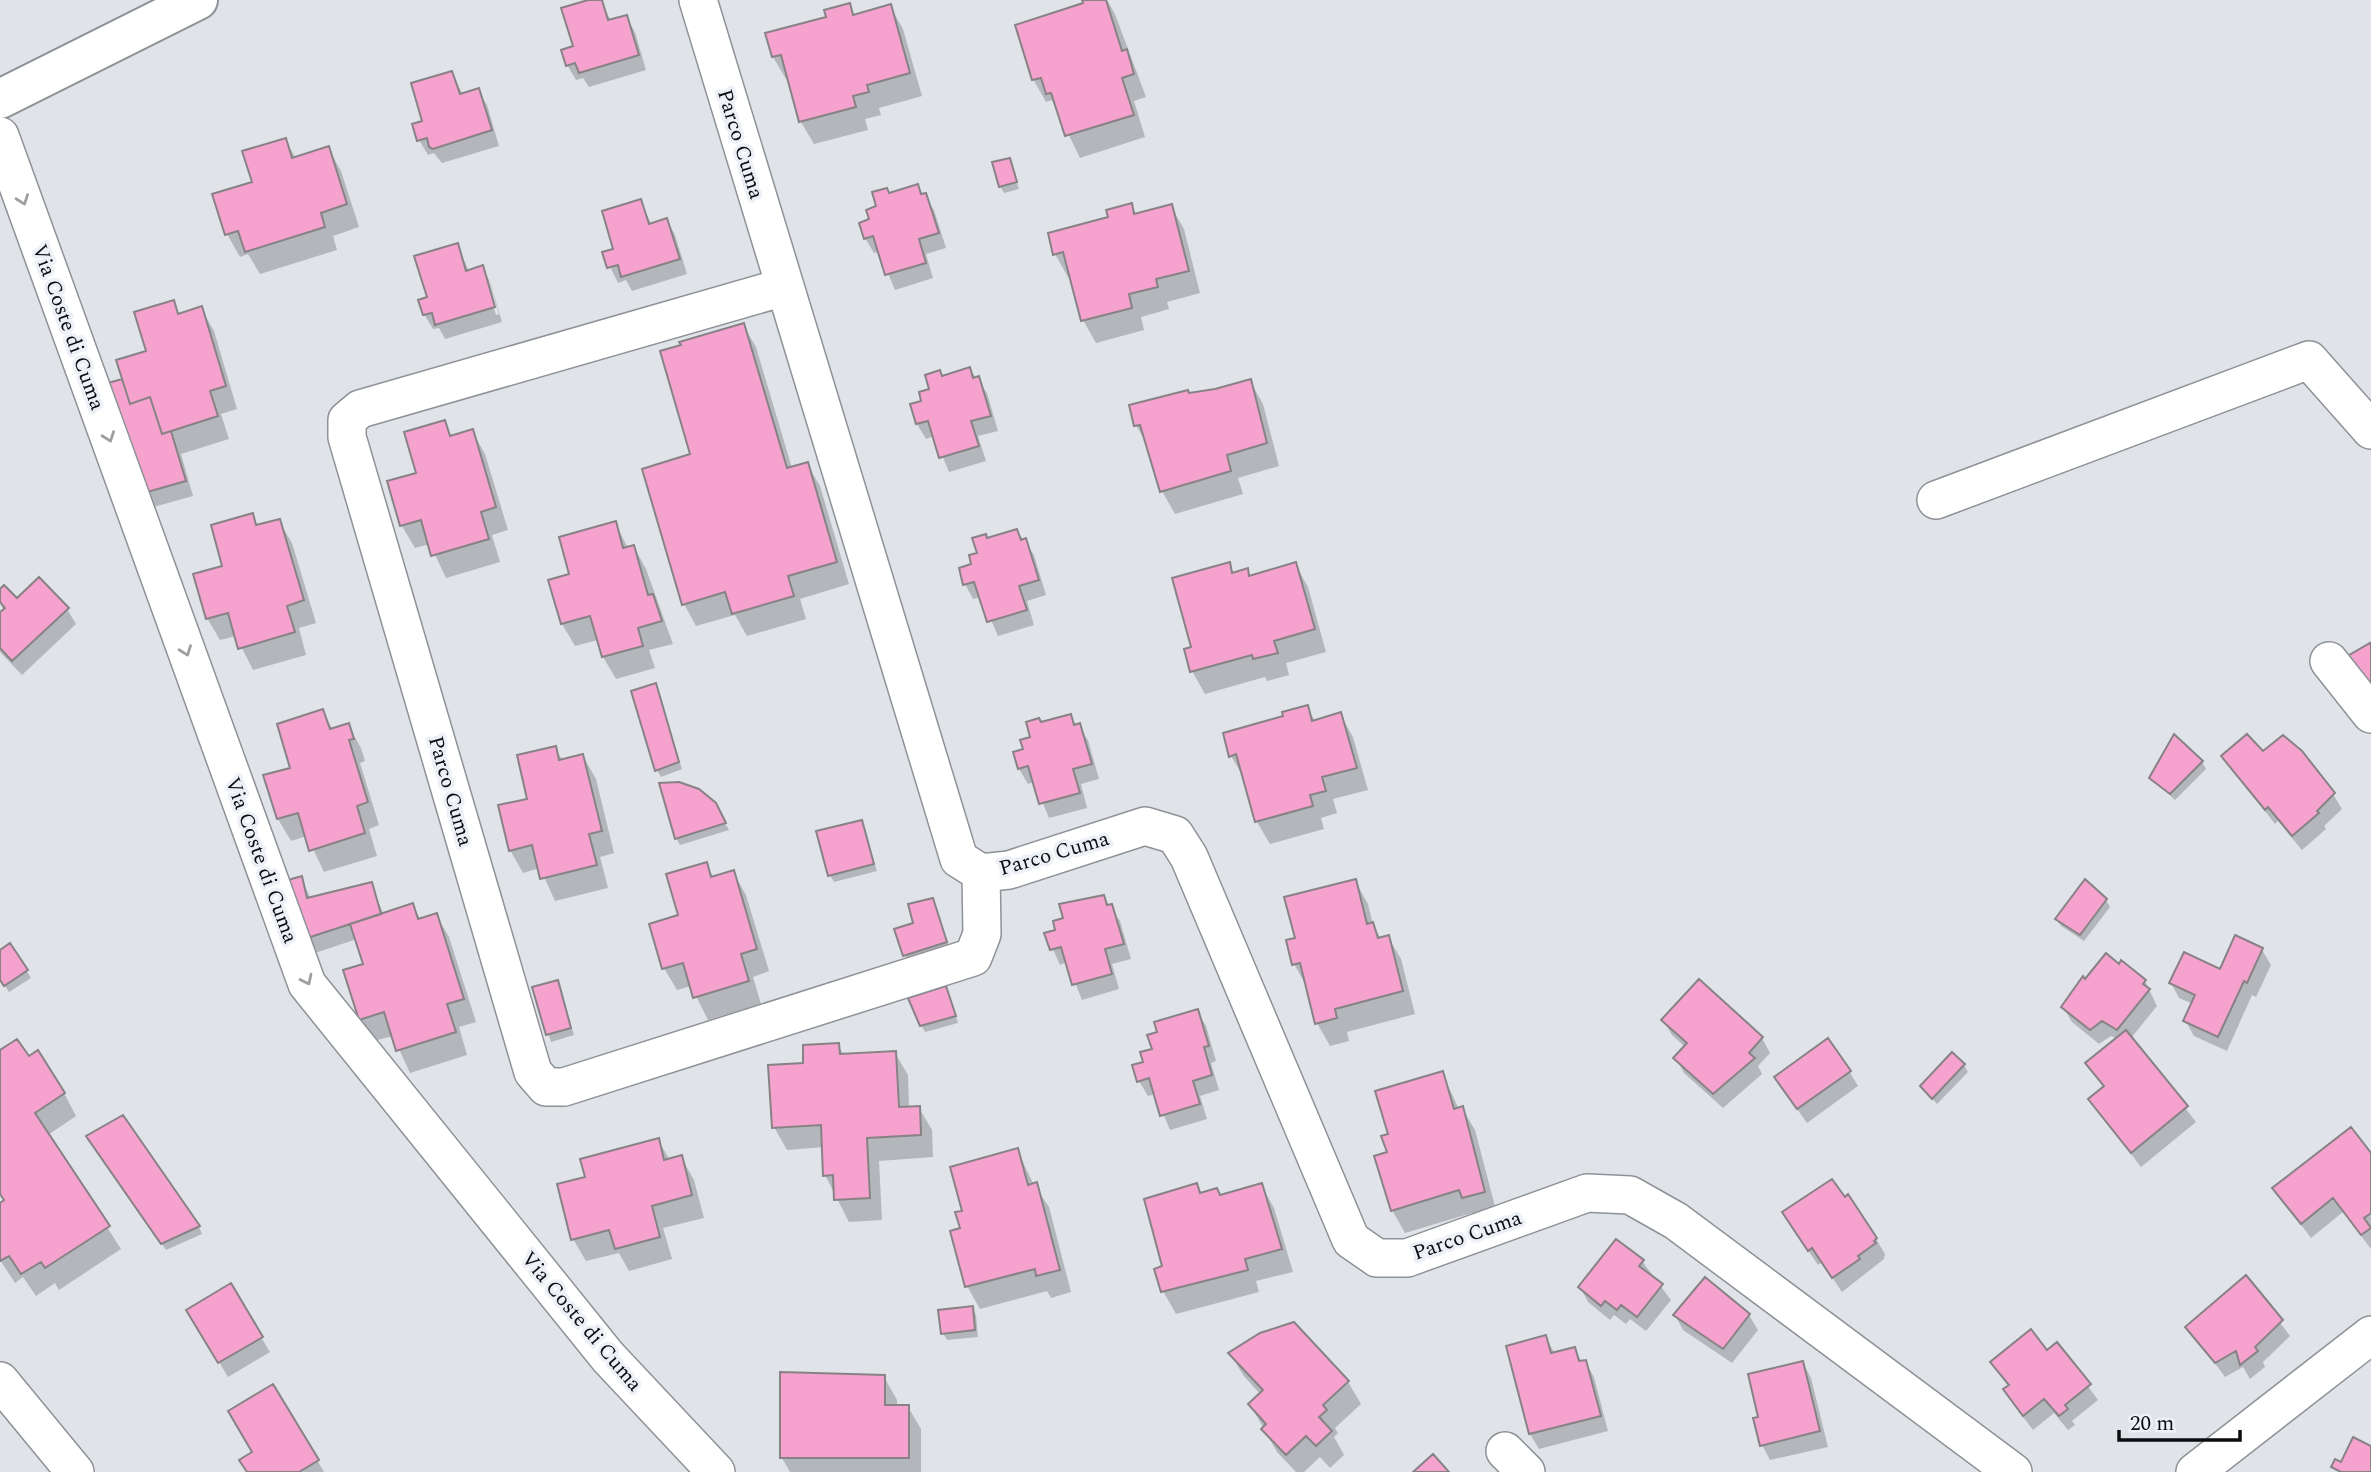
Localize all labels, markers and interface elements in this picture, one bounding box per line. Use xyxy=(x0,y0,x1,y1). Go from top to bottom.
street label: Parco Cuma xyxy=(708,85,772,204)
one-way arrow xyxy=(15,194,29,206)
street label: Via Coste di Cuma xyxy=(23,240,113,416)
one-way arrow xyxy=(101,431,115,443)
one-way arrow xyxy=(178,645,192,657)
street label: Parco Cuma xyxy=(419,732,481,851)
street label: Via Coste di Cuma xyxy=(216,773,306,949)
street label: Parco Cuma xyxy=(995,823,1114,885)
one-way arrow xyxy=(298,973,312,985)
street label: Parco Cuma xyxy=(1408,1202,1527,1270)
street label: Via Coste di Cuma xyxy=(513,1244,650,1399)
scale bar xyxy=(2119,1398,2240,1442)
text: 20 m xyxy=(2130,1408,2174,1440)

